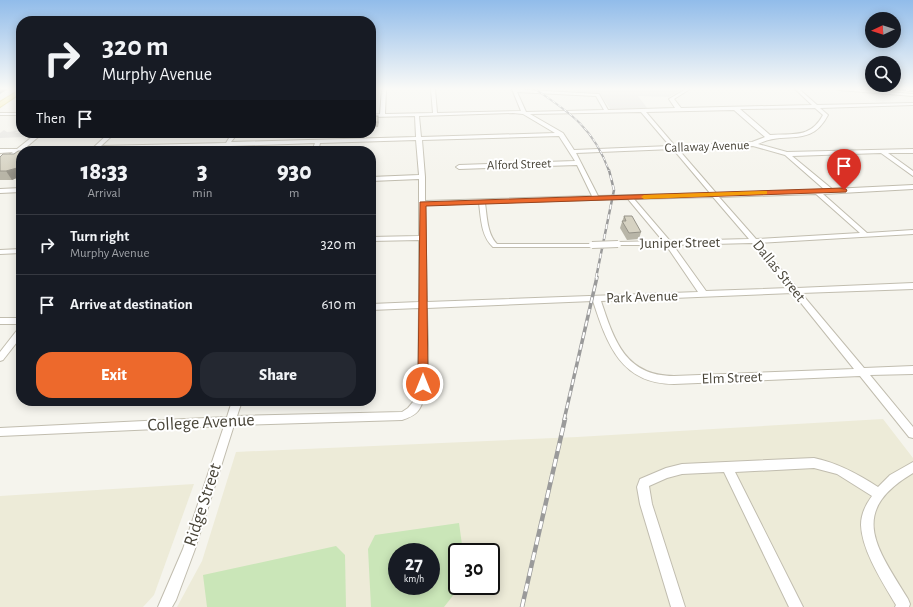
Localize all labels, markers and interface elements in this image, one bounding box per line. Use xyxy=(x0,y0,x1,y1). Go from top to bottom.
north arrow xyxy=(865,12,901,48)
map controls xyxy=(865,12,901,92)
icon: right xyxy=(36,32,88,84)
text: 320 m xyxy=(102,33,169,61)
button: search xyxy=(865,56,901,92)
text: Murphy Avenue xyxy=(102,66,212,84)
icon: arrive xyxy=(74,108,96,130)
text: Then xyxy=(36,111,66,126)
street label: Callaway Avenue xyxy=(664,139,750,155)
pin xyxy=(827,149,861,190)
icon: arrive xyxy=(833,155,855,177)
street label: Alford Street xyxy=(487,157,551,173)
text: 18:33 xyxy=(80,160,128,184)
text: 3 xyxy=(197,160,208,184)
text: 930 xyxy=(277,160,312,184)
text: Arrival xyxy=(87,187,121,200)
text: min xyxy=(192,187,213,200)
text: m xyxy=(289,187,299,200)
text: Turn right xyxy=(70,229,129,244)
icon: right xyxy=(36,234,58,256)
street label: Juniper Street xyxy=(640,235,721,251)
text: 320 m xyxy=(321,237,356,252)
street label: Dallas Street xyxy=(750,237,808,305)
text: Murphy Avenue xyxy=(70,247,149,260)
street label: Park Avenue xyxy=(606,288,678,306)
icon: arrive xyxy=(36,294,58,316)
text: Arrive at destination xyxy=(70,297,193,312)
text: 610 m xyxy=(321,297,356,312)
button: Exit xyxy=(36,352,192,398)
button: Share xyxy=(200,352,356,398)
position arrow xyxy=(402,363,444,405)
street label: Elm Street xyxy=(701,369,763,387)
street label: College Avenue xyxy=(147,411,255,435)
street label: Ridge Street xyxy=(181,461,225,549)
speed limit sign: 30 xyxy=(448,543,500,595)
text: 27 xyxy=(405,554,423,574)
text: km/h xyxy=(404,574,424,584)

